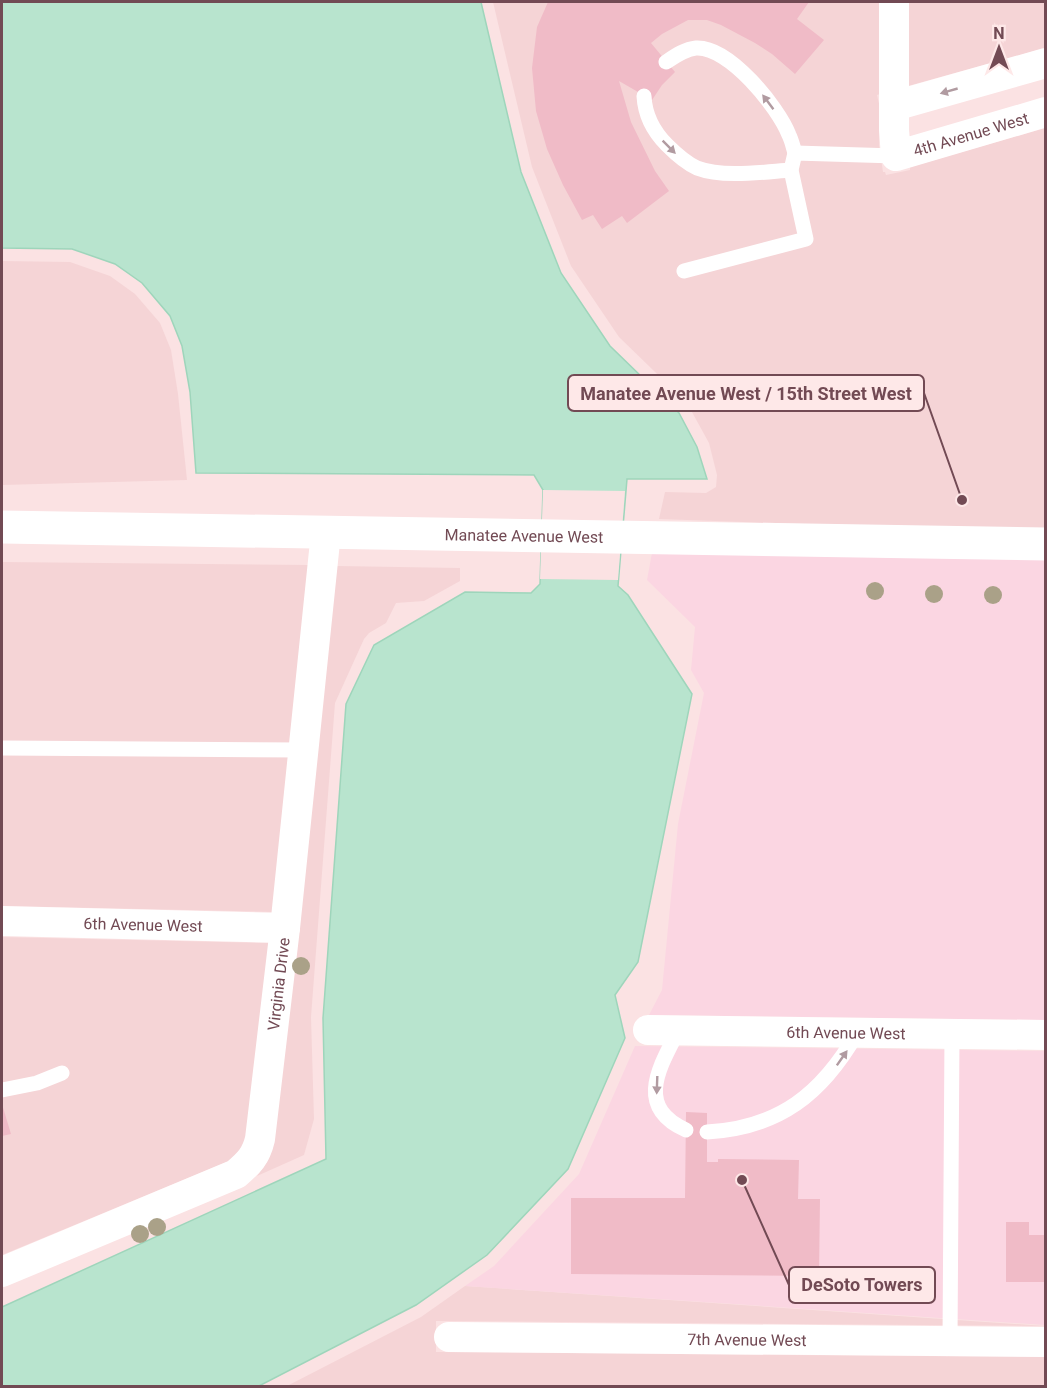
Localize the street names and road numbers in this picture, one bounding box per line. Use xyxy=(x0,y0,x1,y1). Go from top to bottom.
street label: 4th Avenue West xyxy=(911,109,1031,160)
street label: Manatee Avenue West xyxy=(444,525,603,547)
street label: 6th Avenue West xyxy=(83,914,203,936)
street label: Virginia Drive xyxy=(264,937,294,1032)
street label: 6th Avenue West xyxy=(786,1023,906,1043)
street label: 7th Avenue West xyxy=(687,1330,807,1350)

